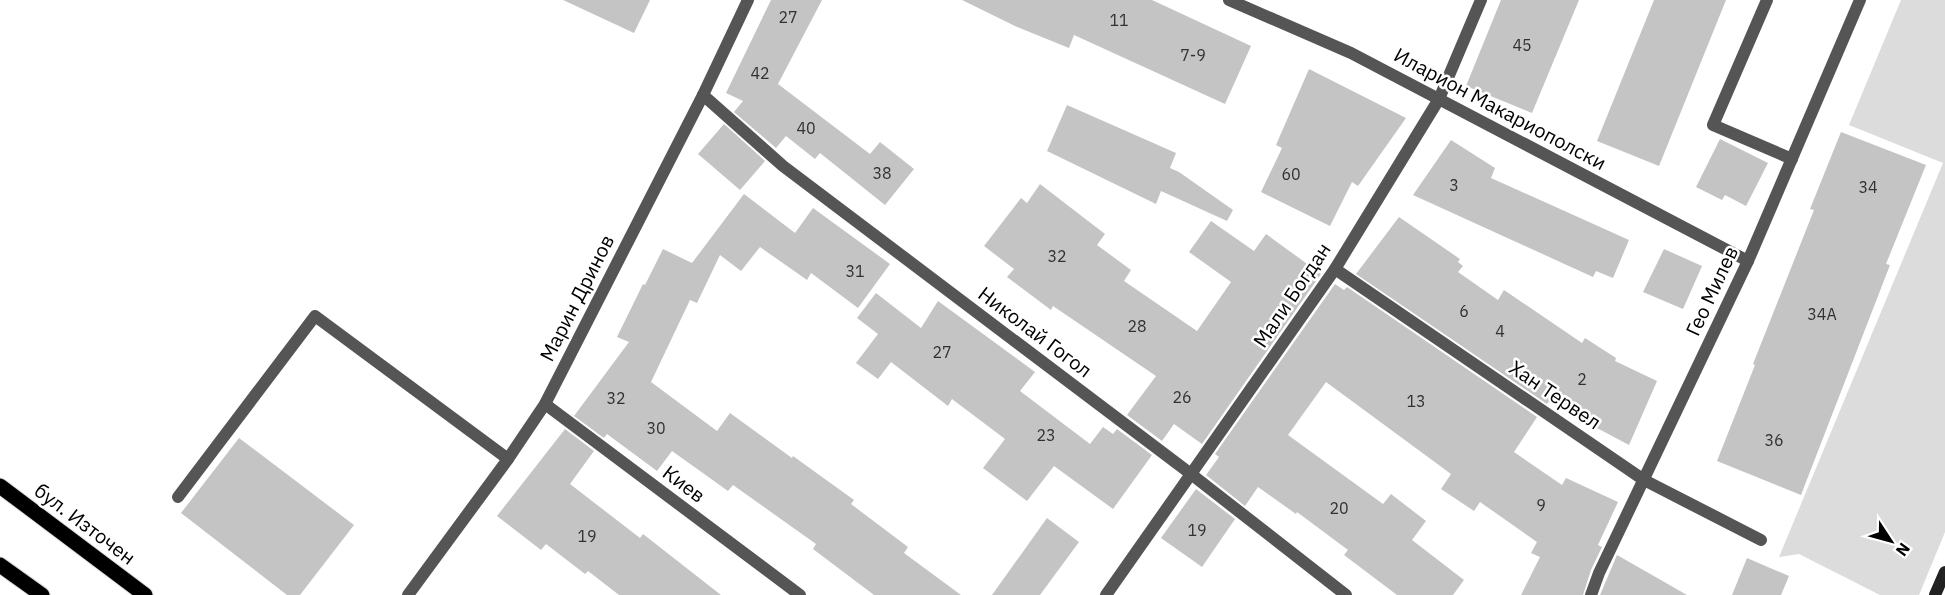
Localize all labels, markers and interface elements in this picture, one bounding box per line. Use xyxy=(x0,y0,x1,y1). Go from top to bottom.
house number: 27 xyxy=(778,7,798,27)
house number: 11 xyxy=(1109,10,1129,30)
house number: 45 xyxy=(1512,35,1532,55)
street label: Иларион Макариополски xyxy=(1389,41,1611,176)
house number: 7-9 xyxy=(1180,45,1206,65)
house number: 42 xyxy=(750,63,770,83)
house number: 40 xyxy=(796,118,816,138)
house number: 38 xyxy=(872,163,892,183)
house number: 60 xyxy=(1281,164,1301,184)
house number: 3 xyxy=(1449,175,1459,195)
house number: 34 xyxy=(1858,177,1878,197)
street label: Марин Дринов xyxy=(533,230,620,366)
street label: Мали Богдан xyxy=(1246,237,1337,353)
street label: Гео Милев xyxy=(1679,241,1744,340)
house number: 32 xyxy=(1047,246,1067,266)
house number: 31 xyxy=(845,261,865,281)
street label: Николай Гогол xyxy=(973,280,1098,383)
house number: 6 xyxy=(1459,301,1469,321)
house number: 34А xyxy=(1807,304,1837,324)
house number: 28 xyxy=(1127,316,1147,336)
house number: 4 xyxy=(1495,321,1505,341)
house number: 27 xyxy=(932,342,952,362)
street label: Хан Тервел xyxy=(1504,354,1607,435)
house number: 2 xyxy=(1577,369,1587,389)
house number: 26 xyxy=(1172,387,1192,407)
house number: 32 xyxy=(606,388,626,408)
house number: 13 xyxy=(1406,391,1426,411)
house number: 30 xyxy=(646,418,666,438)
house number: 23 xyxy=(1036,425,1056,445)
house number: 36 xyxy=(1764,430,1784,450)
street label: Киев xyxy=(657,459,711,509)
street label: бул. Източен xyxy=(29,477,141,571)
house number: 9 xyxy=(1536,495,1546,515)
house number: 20 xyxy=(1329,498,1349,518)
north arrow xyxy=(1861,511,1921,571)
house number: 19 xyxy=(1187,520,1207,540)
house number: 19 xyxy=(577,526,597,546)
text: N xyxy=(1892,539,1915,560)

